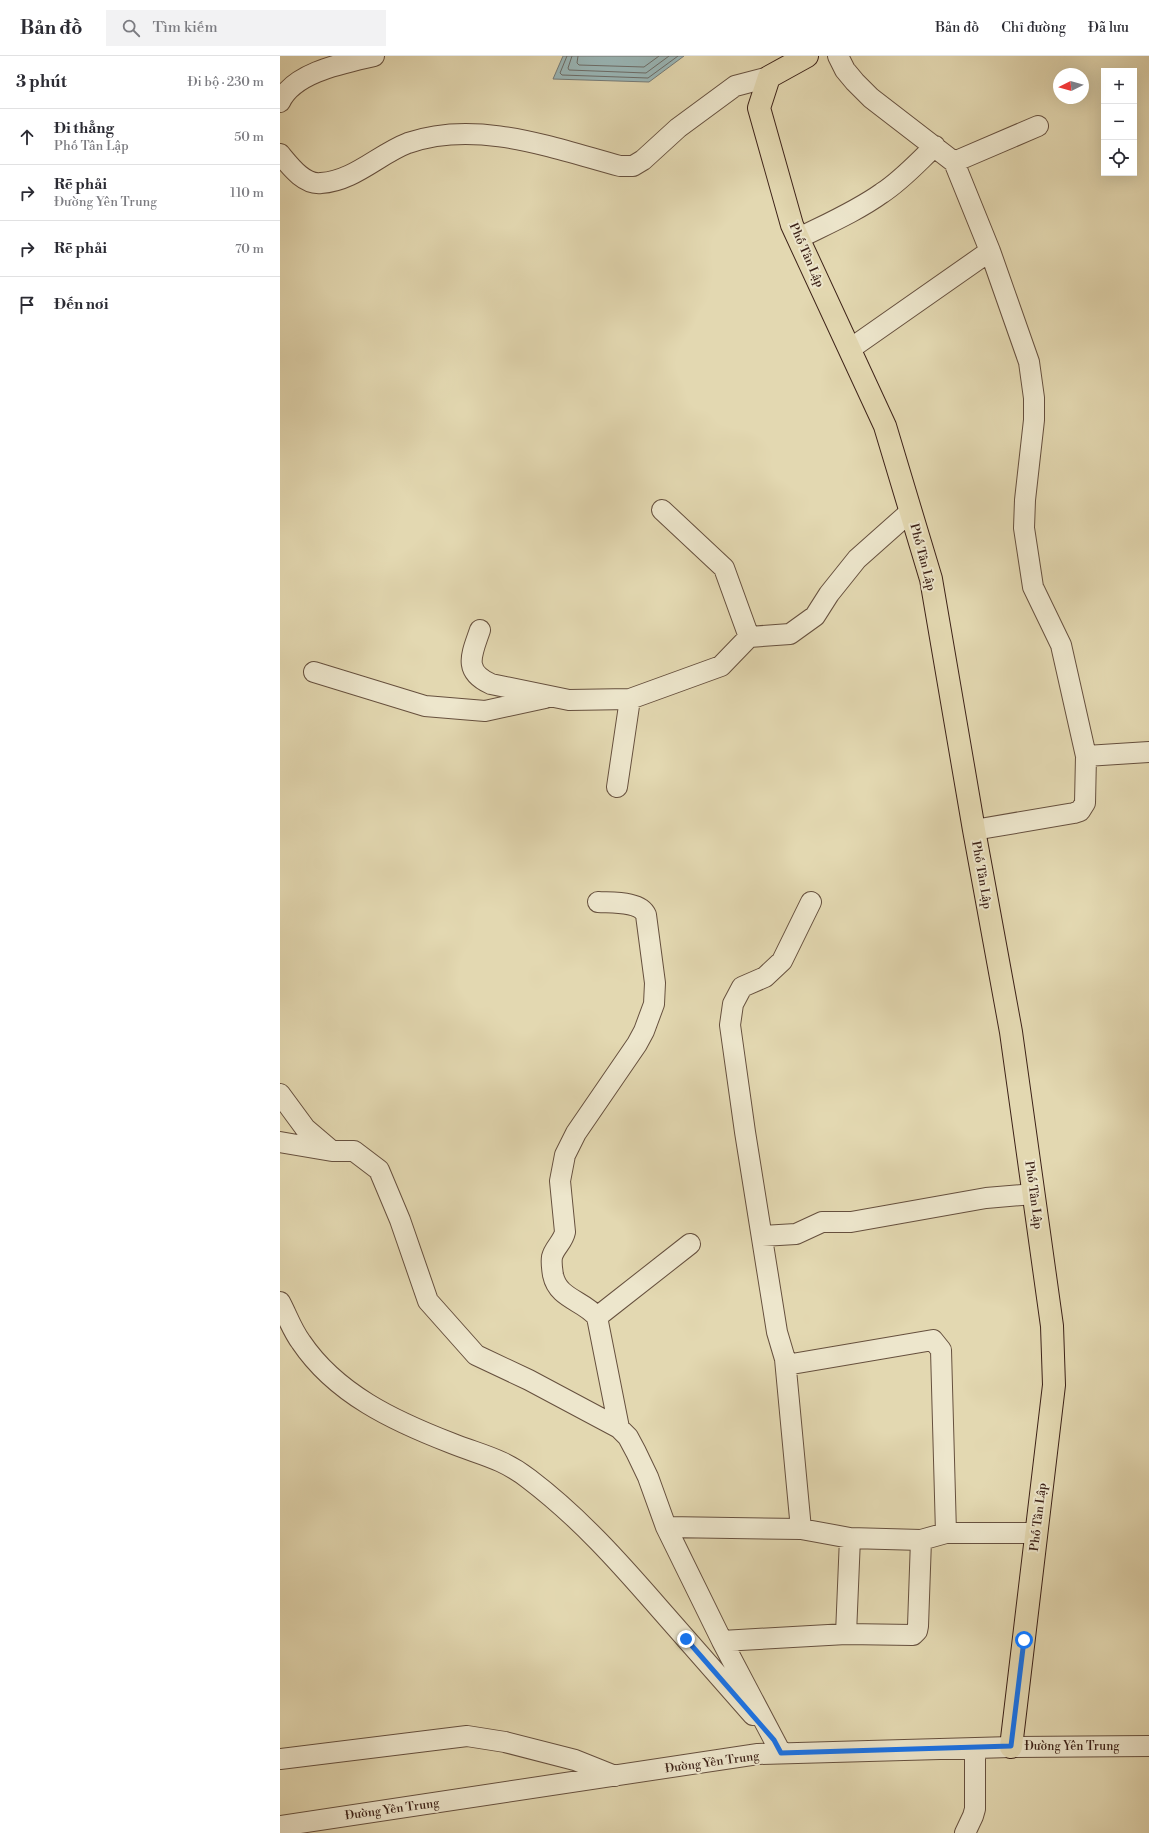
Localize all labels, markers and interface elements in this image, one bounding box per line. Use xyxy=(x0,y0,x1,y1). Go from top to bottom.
search box xyxy=(106,10,386,46)
text: Bản đồ xyxy=(20,16,82,40)
icon: search xyxy=(120,17,142,39)
text: Tìm kiếm xyxy=(152,18,218,37)
text: Bản đồ xyxy=(935,19,979,37)
text: Chỉ đường xyxy=(1001,19,1066,37)
text: Đã lưu xyxy=(1088,19,1129,37)
north arrow xyxy=(1053,68,1089,104)
map controls xyxy=(1101,68,1137,176)
button: + xyxy=(1101,68,1137,104)
text: 3 phút xyxy=(16,71,67,93)
text: Đi bộ · 230 m xyxy=(187,74,264,90)
button: − xyxy=(1101,104,1137,140)
text: Đi thẳng xyxy=(54,119,114,138)
icon: ahead xyxy=(16,126,38,148)
text: 50 m xyxy=(234,129,264,145)
text: Phố Tân Lập xyxy=(54,138,129,154)
button: locate xyxy=(1101,140,1137,176)
text: Rẽ phải xyxy=(54,175,107,194)
icon: right xyxy=(16,182,38,204)
text: 110 m xyxy=(230,185,264,201)
text: Đường Yên Trung xyxy=(54,194,157,210)
street label: Phố Tân Lập xyxy=(786,221,827,290)
icon: right xyxy=(16,238,38,260)
text: Rẽ phải xyxy=(54,239,107,258)
text: 70 m xyxy=(235,241,264,257)
icon: arrive xyxy=(16,294,38,316)
text: Đến nơi xyxy=(54,295,108,314)
street label: Phố Tân Lập xyxy=(906,522,939,592)
street label: Phố Tân Lập xyxy=(968,840,995,910)
street label: Phố Tân Lập xyxy=(1021,1160,1046,1230)
street label: Phố Tân Lập xyxy=(1027,1482,1050,1552)
route end xyxy=(677,1630,695,1648)
route start xyxy=(1015,1631,1033,1649)
street label: Đường Yên Trung xyxy=(1024,1739,1120,1754)
street label: Đường Yên Trung xyxy=(664,1748,761,1777)
street label: Đường Yên Trung xyxy=(344,1795,441,1824)

